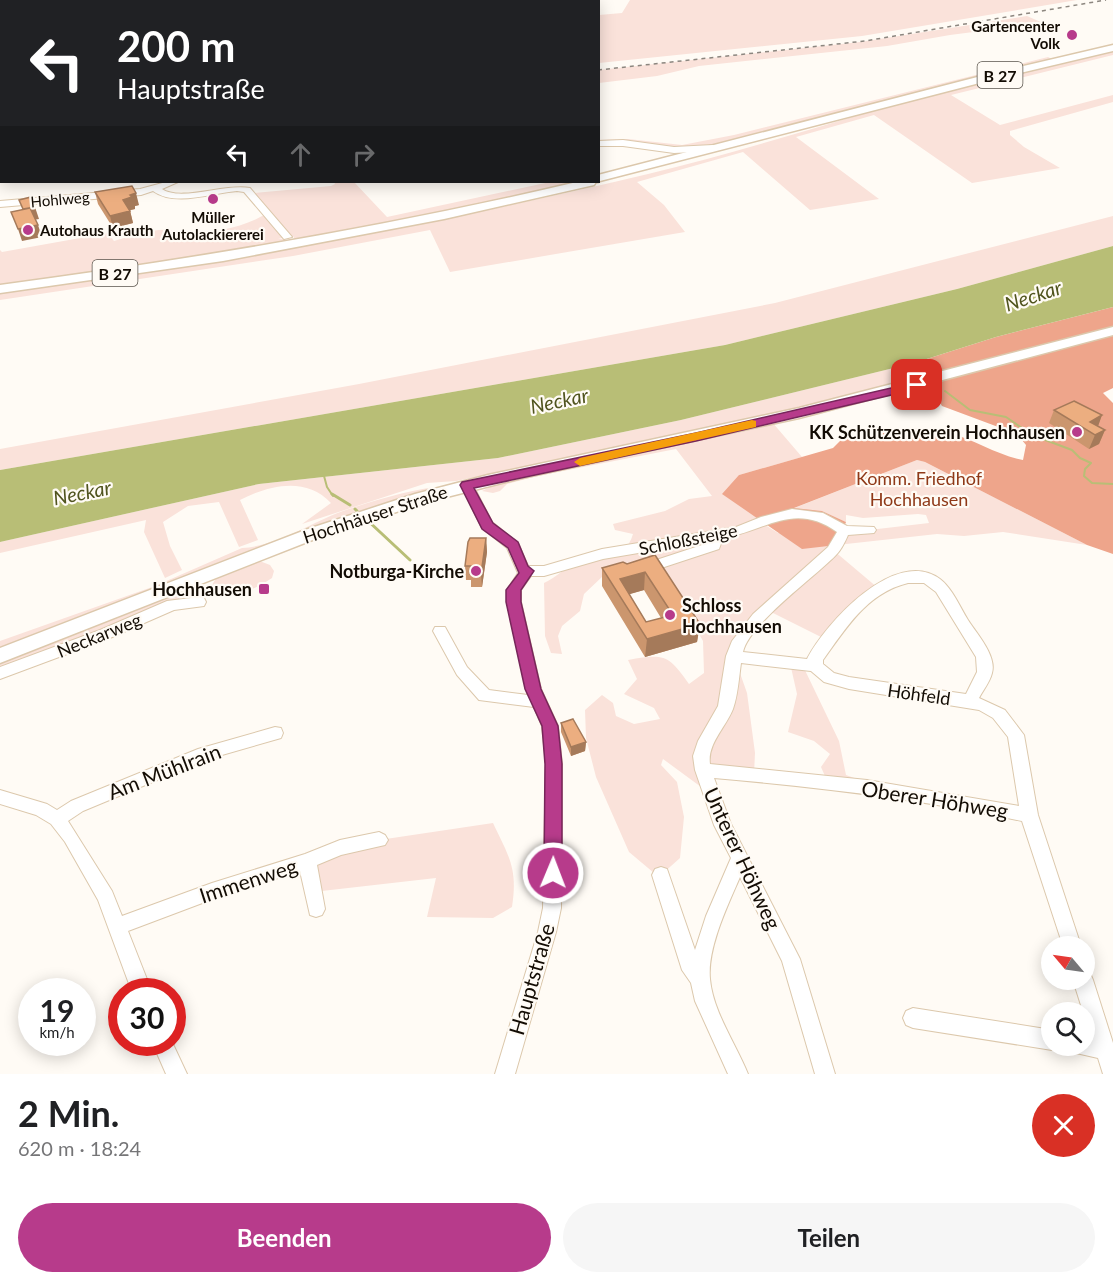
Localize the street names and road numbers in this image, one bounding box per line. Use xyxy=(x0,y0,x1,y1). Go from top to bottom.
road number: B 27 xyxy=(978,62,1022,88)
street label: Hohlweg xyxy=(30,187,90,211)
road number: B 27 xyxy=(92,260,138,286)
street label: Hochhäuser Straße xyxy=(300,480,450,548)
street label: Schloßsteige xyxy=(637,519,739,559)
street label: Neckarweg xyxy=(54,608,144,662)
street label: Höhfeld xyxy=(886,679,952,709)
street label: Am Mühlrain xyxy=(104,738,224,804)
street label: Oberer Höhweg xyxy=(860,775,1010,823)
street label: Unterer Höhweg xyxy=(699,783,787,933)
street label: Immenweg xyxy=(196,852,300,908)
street label: Hauptstraße xyxy=(503,920,559,1038)

